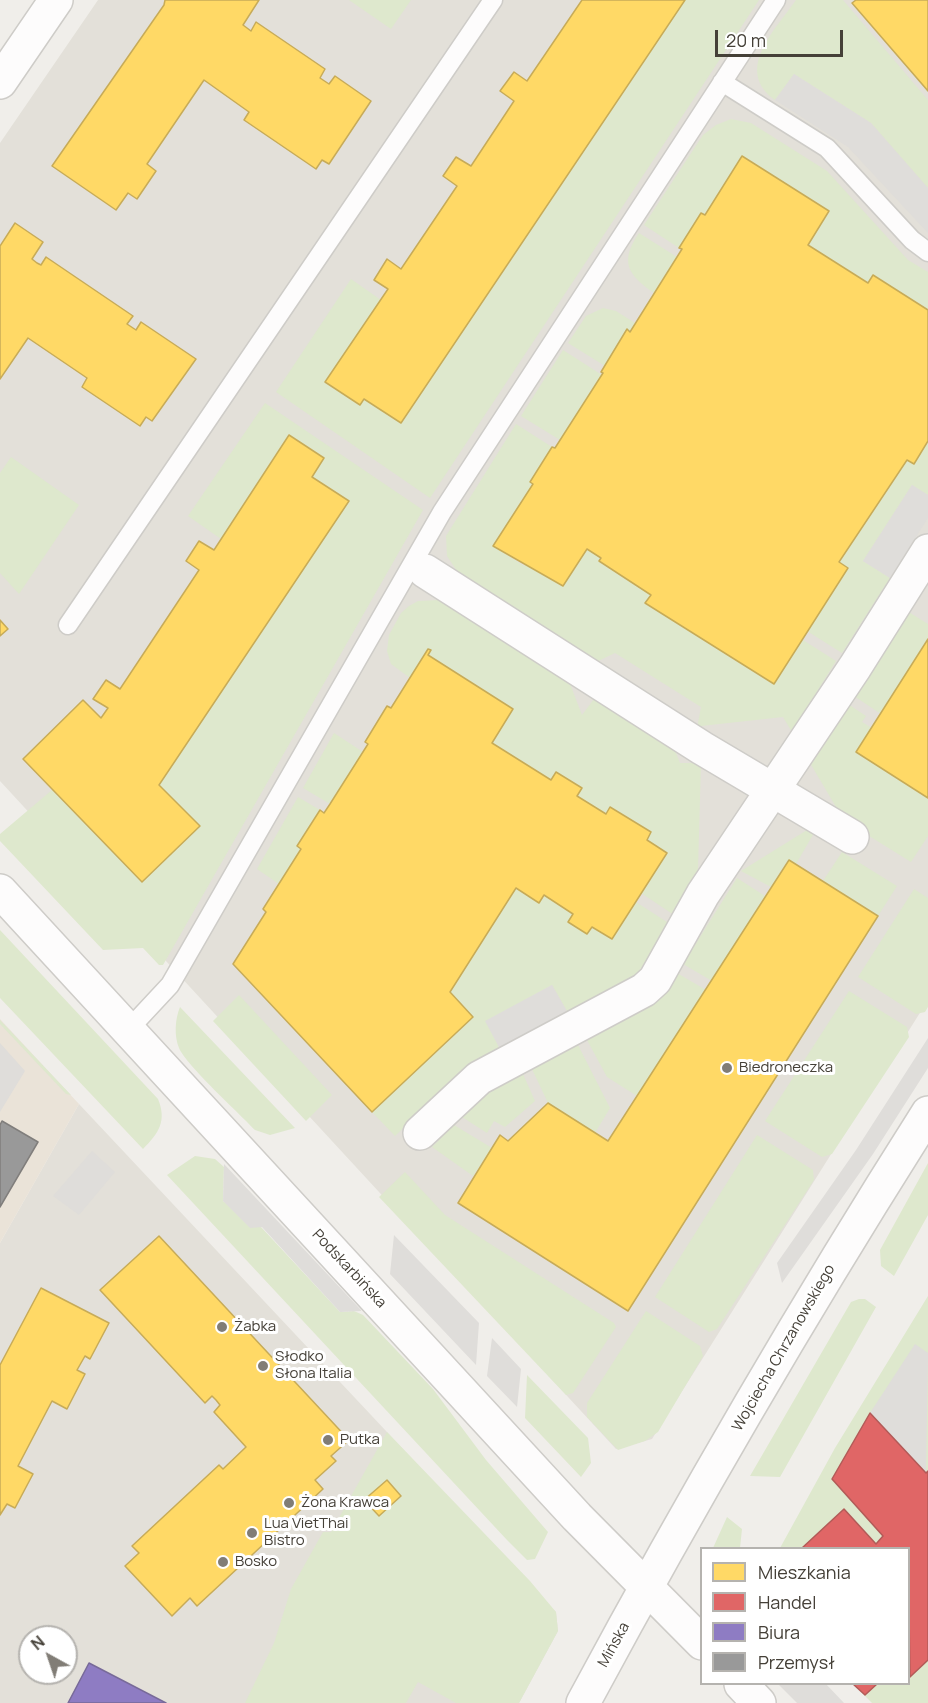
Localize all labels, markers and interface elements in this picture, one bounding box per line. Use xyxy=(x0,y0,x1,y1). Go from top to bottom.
scale bar xyxy=(718,18,846,56)
text: 20 m xyxy=(726,28,766,52)
place label: Biedroneczka xyxy=(739,1059,833,1077)
marker: Biedroneczka xyxy=(720,1061,734,1075)
street label: Podskarbińska xyxy=(308,1226,390,1312)
street label: Wojciecha Chrzanowskiego xyxy=(729,1261,839,1435)
place label: Żabka xyxy=(234,1318,276,1336)
marker: Żabka xyxy=(215,1320,229,1334)
place label: Słodko Słona Italia xyxy=(275,1348,352,1383)
marker: Słodko Słona Italia xyxy=(256,1359,270,1373)
place label: Putka xyxy=(340,1431,380,1449)
marker: Putka xyxy=(321,1433,335,1447)
place label: Żona Krawca xyxy=(301,1494,389,1512)
marker: Żona Krawca xyxy=(282,1496,296,1510)
place label: Lua VietThai Bistro xyxy=(264,1515,349,1550)
marker: Lua VietThai Bistro xyxy=(245,1526,259,1540)
legend xyxy=(700,1547,910,1685)
place label: Bosko xyxy=(235,1553,277,1571)
marker: Bosko xyxy=(216,1555,230,1569)
text: Mieszkania xyxy=(758,1560,851,1584)
text: Handel xyxy=(758,1590,816,1614)
street label: Mińska xyxy=(594,1619,634,1671)
text: Biura xyxy=(758,1620,800,1644)
north arrow xyxy=(18,1625,78,1685)
text: N xyxy=(26,1631,49,1655)
text: Przemysł xyxy=(758,1650,835,1674)

